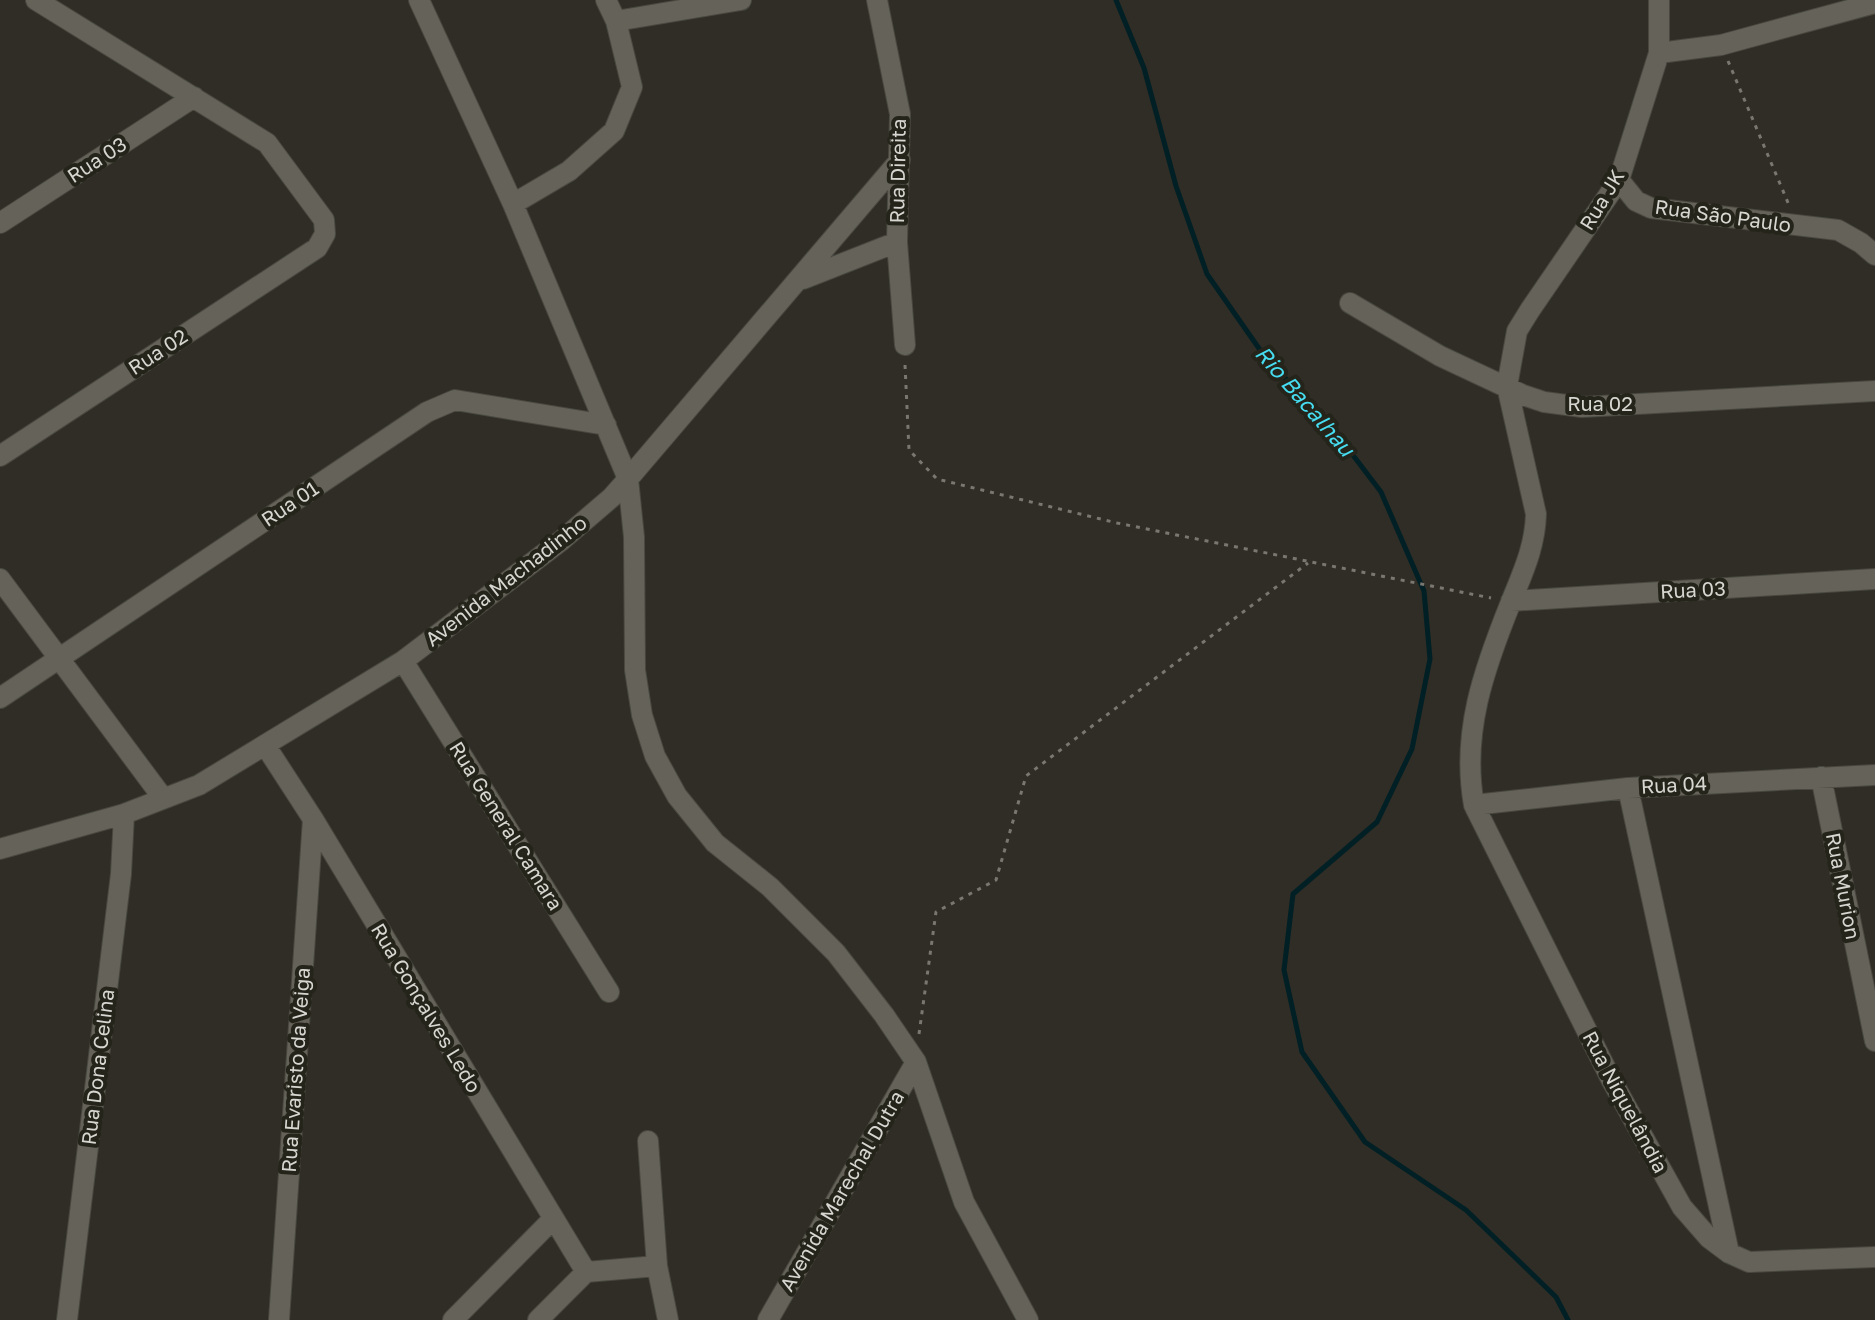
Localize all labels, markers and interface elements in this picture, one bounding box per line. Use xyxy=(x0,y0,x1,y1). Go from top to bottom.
street label: Rua Direita xyxy=(884,118,910,224)
street label: Rua 03 xyxy=(62,131,131,187)
street label: Rua JK xyxy=(1574,165,1629,234)
street label: Rua São Paulo xyxy=(1654,194,1793,236)
street label: Rua 02 xyxy=(123,323,192,379)
water label: Rio Bacalhau xyxy=(1250,340,1362,463)
street label: Rua 02 xyxy=(1567,391,1633,415)
street label: Rua 01 xyxy=(256,475,323,531)
street label: Avenida Machadinho xyxy=(420,510,591,651)
street label: Rua 03 xyxy=(1660,575,1726,603)
street label: Rua General Camara xyxy=(445,737,569,914)
street label: Rua 04 xyxy=(1640,770,1708,798)
street label: Rua Murion xyxy=(1822,830,1866,941)
street label: Rua Gonçalves Ledo xyxy=(367,918,487,1097)
street label: Rua Evaristo da Veiga xyxy=(276,967,314,1173)
street label: Rua Dona Celina xyxy=(76,988,118,1146)
street label: Rua Niquelândia xyxy=(1578,1027,1673,1177)
street label: Avenida Marechal Dutra xyxy=(774,1086,908,1295)

